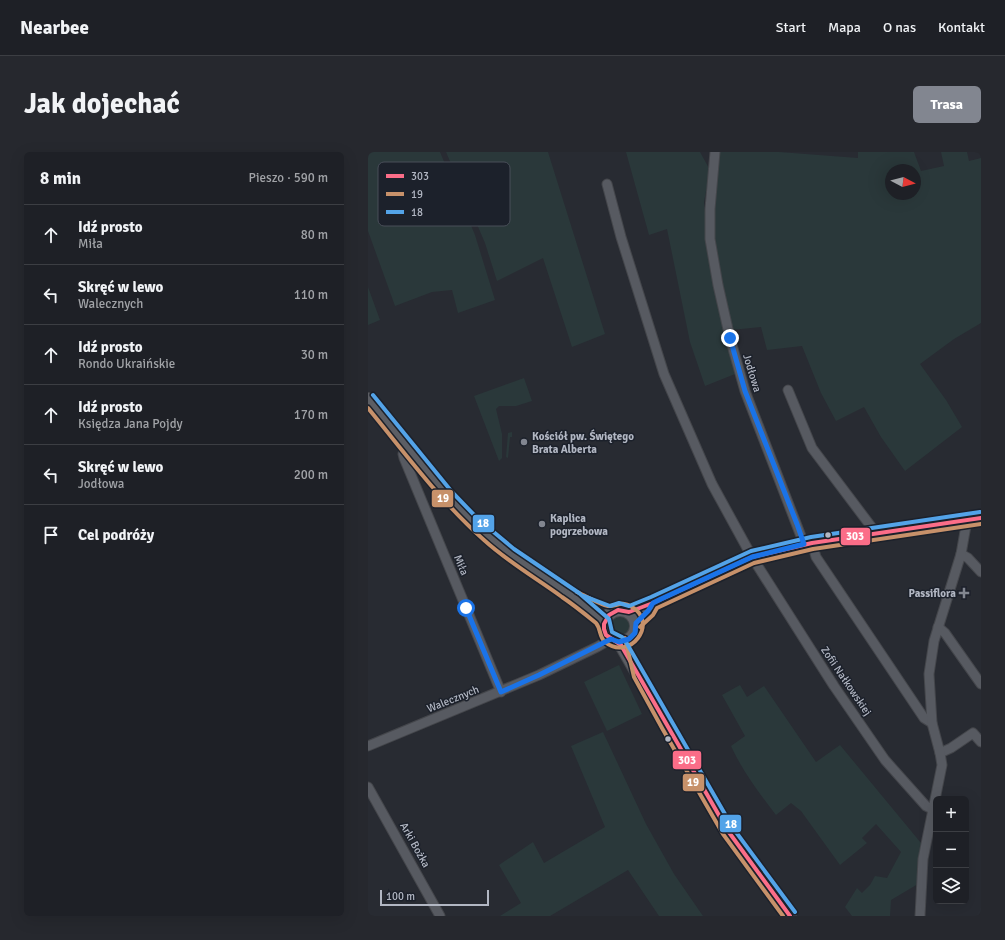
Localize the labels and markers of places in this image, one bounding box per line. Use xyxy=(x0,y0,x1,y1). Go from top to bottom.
place label: Kościół pw. Świętego Brata Alberta xyxy=(532,429,634,456)
marker: Kościół pw. Świętego Brata Alberta xyxy=(519,437,529,447)
place label: Kaplica pogrzebowa xyxy=(550,512,608,538)
marker: Kaplica pogrzebowa xyxy=(537,519,547,529)
unlabelled marker xyxy=(823,530,833,540)
place label: Passiflora xyxy=(908,587,956,600)
marker: Passiflora xyxy=(959,588,969,598)
unlabelled marker xyxy=(663,734,673,744)

